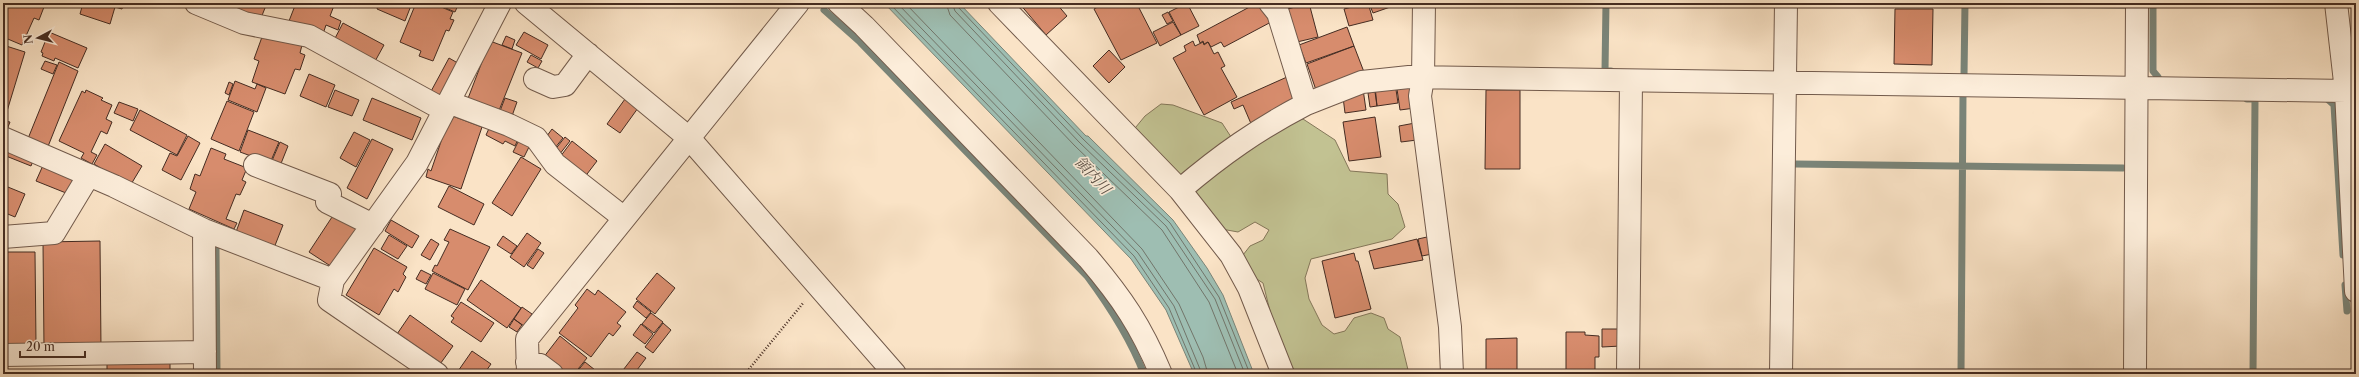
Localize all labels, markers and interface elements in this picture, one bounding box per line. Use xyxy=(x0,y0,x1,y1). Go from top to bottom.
north arrow xyxy=(18,18,58,58)
text: N xyxy=(20,33,36,45)
water label: 領内川 xyxy=(1071,152,1117,199)
scale bar xyxy=(20,333,85,359)
text: 20 m xyxy=(26,339,55,354)

